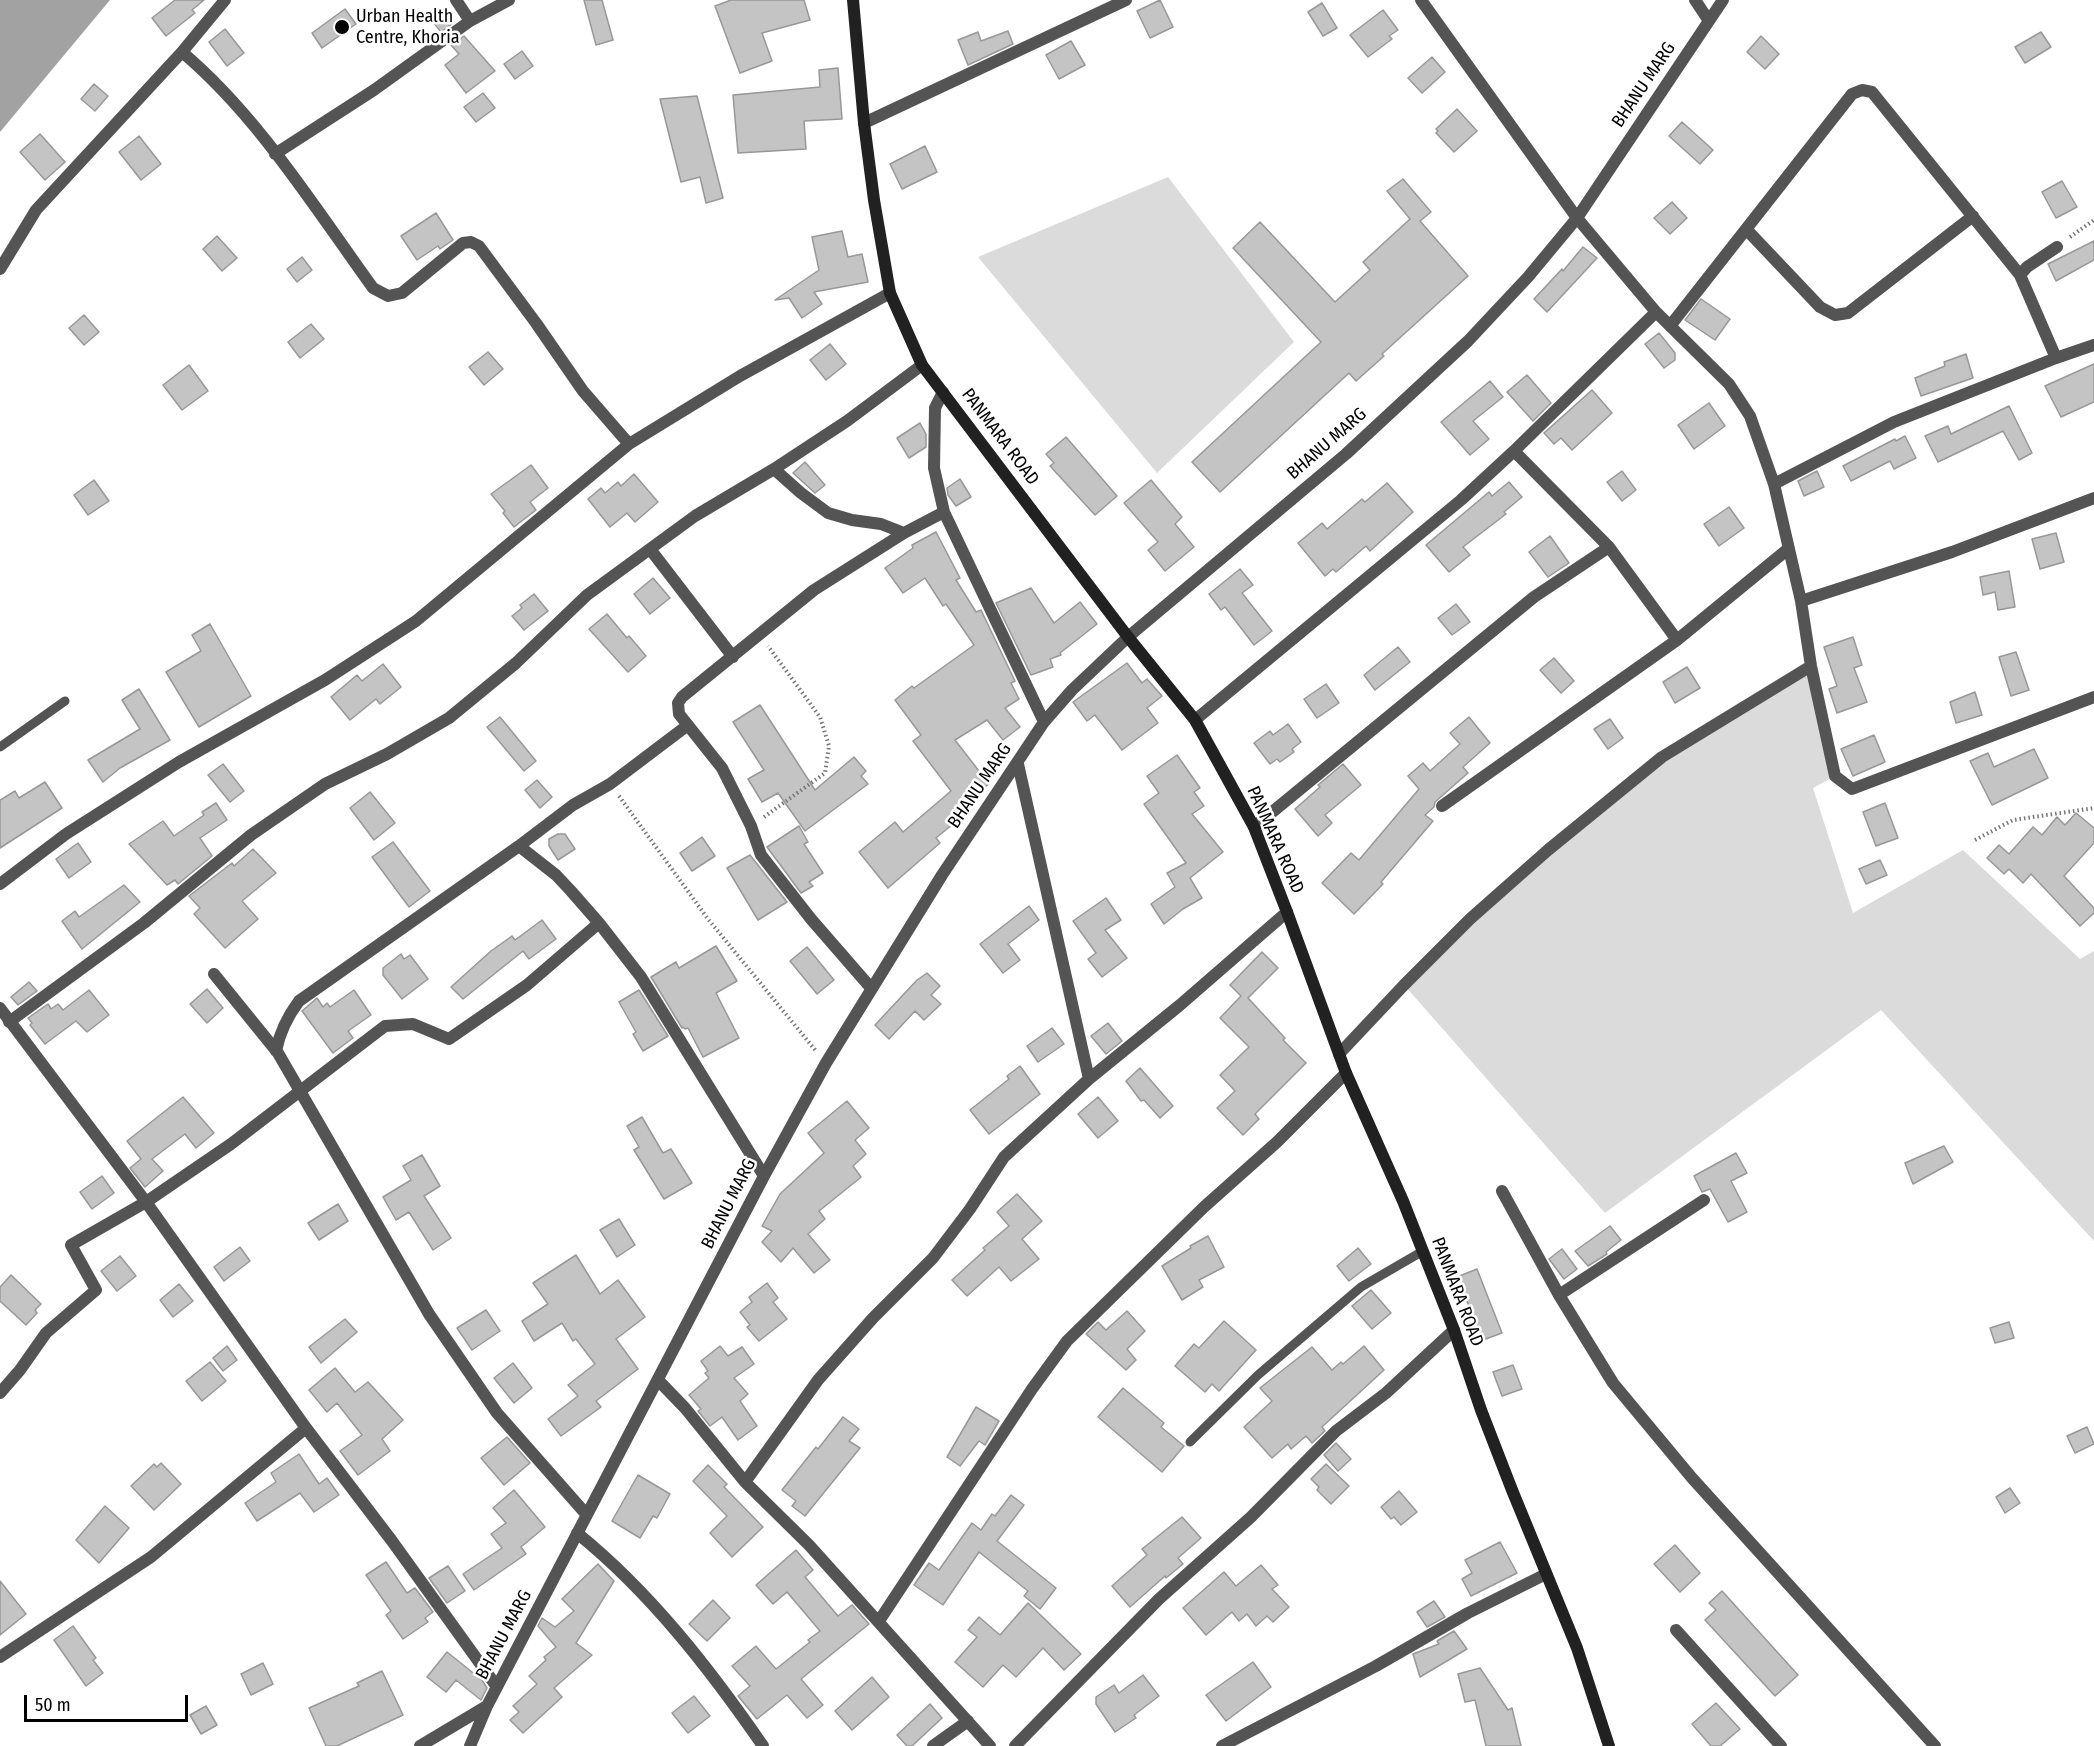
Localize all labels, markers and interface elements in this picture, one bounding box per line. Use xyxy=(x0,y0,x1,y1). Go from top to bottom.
place label: Urban Health Centre, Khoria xyxy=(356,6,460,48)
marker: Urban Health Centre, Khoria xyxy=(333,18,351,36)
street label: BHANU MARG xyxy=(1608,38,1680,132)
street label: PANMARA ROAD xyxy=(957,384,1043,490)
street label: BHANU MARG xyxy=(1283,404,1371,484)
street label: BHANU MARG xyxy=(944,739,1016,833)
street label: PANMARA ROAD xyxy=(1242,783,1308,897)
street label: BHANU MARG xyxy=(697,1155,761,1253)
street label: PANMARA ROAD xyxy=(1426,1234,1488,1350)
street label: BHANU MARG xyxy=(471,1587,537,1683)
scale bar xyxy=(27,1683,190,1721)
text: 50 m xyxy=(35,1694,71,1716)

